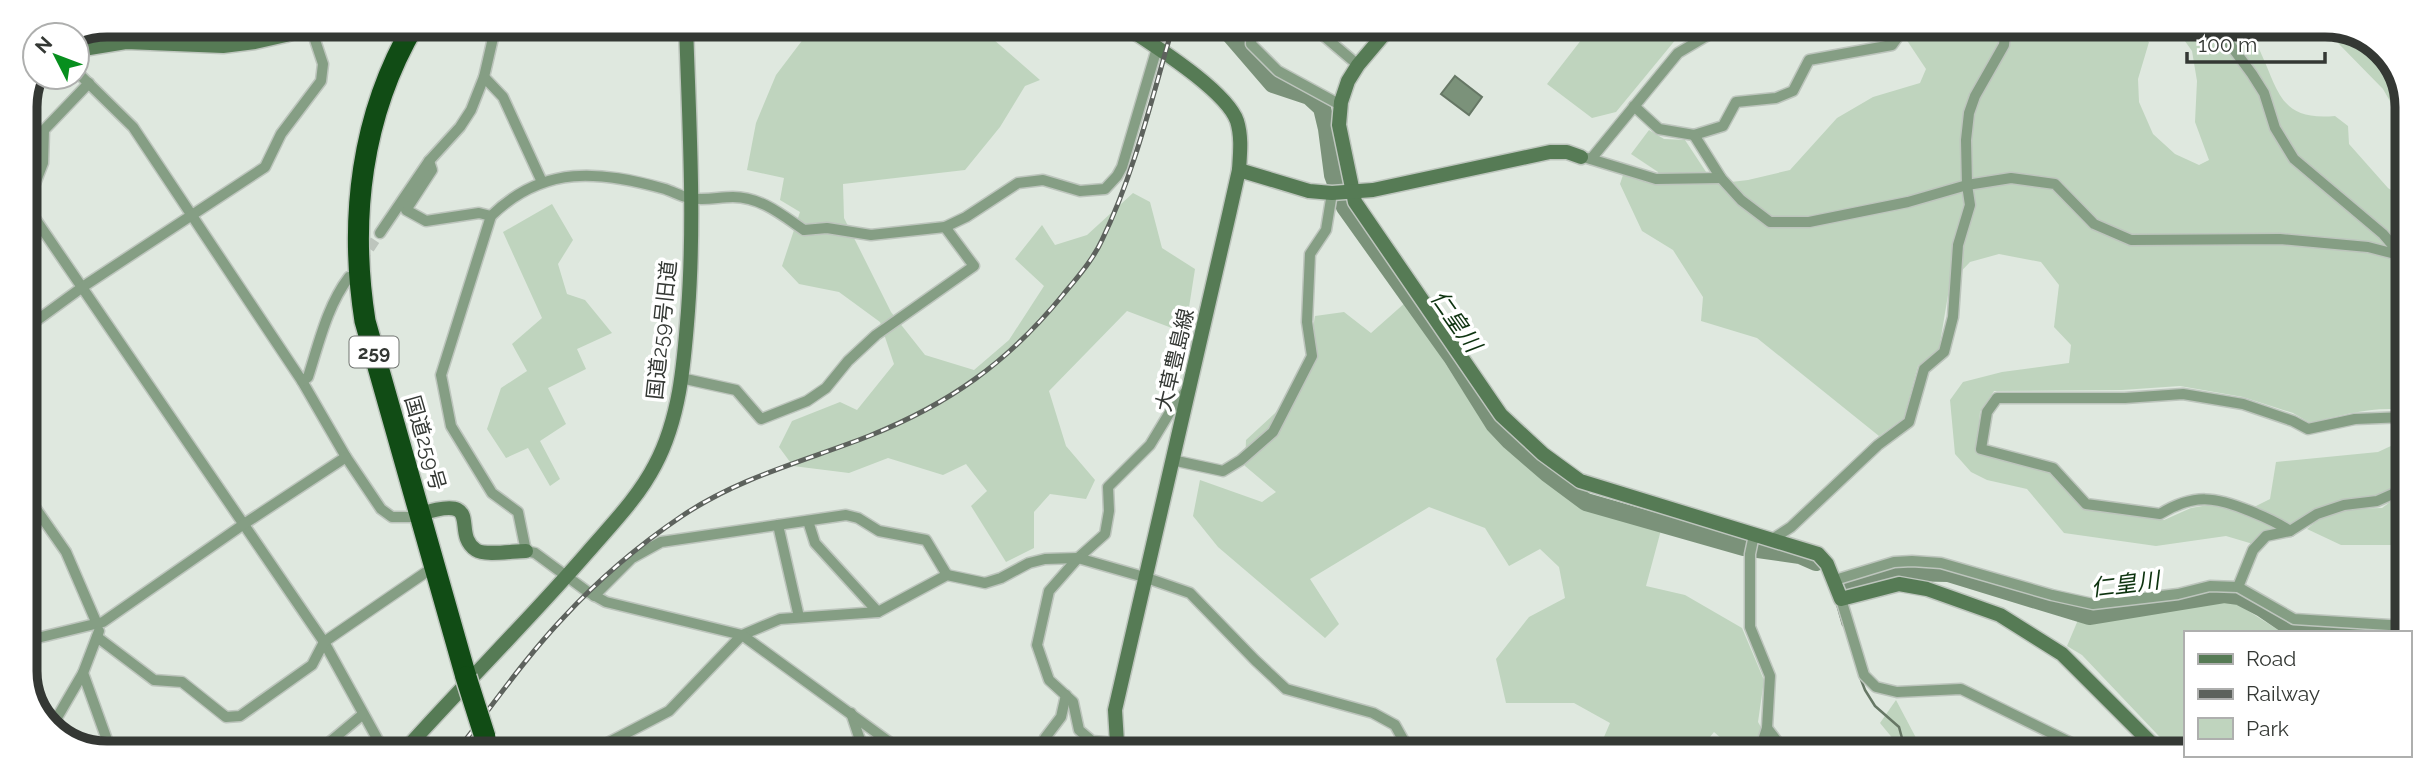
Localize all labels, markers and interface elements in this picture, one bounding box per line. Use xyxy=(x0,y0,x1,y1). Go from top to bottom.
north arrow xyxy=(21,21,91,91)
scale bar xyxy=(2187,21,2325,65)
text: N xyxy=(30,32,56,57)
text: 100 m xyxy=(2198,32,2257,57)
street label: 国道259号旧道 xyxy=(642,259,681,401)
water label: 仁皇川 xyxy=(1426,285,1489,359)
street label: 大草豊島線 xyxy=(1151,306,1199,414)
road number: 259 xyxy=(350,336,398,368)
street label: 国道259号 xyxy=(400,392,451,493)
water label: 仁皇川 xyxy=(2089,566,2164,601)
legend xyxy=(2184,631,2411,757)
text: Road xyxy=(2246,646,2296,671)
text: Railway xyxy=(2246,681,2320,706)
text: Park xyxy=(2246,716,2289,741)

